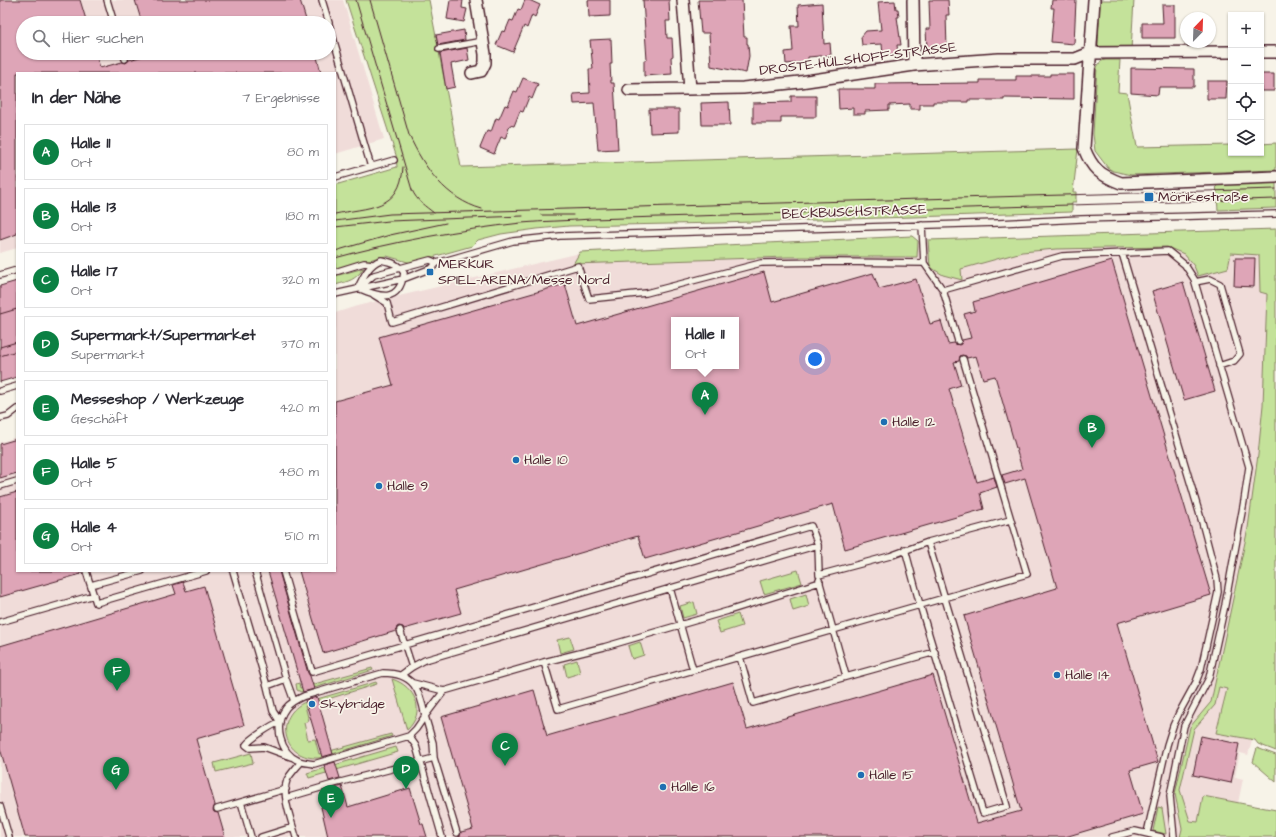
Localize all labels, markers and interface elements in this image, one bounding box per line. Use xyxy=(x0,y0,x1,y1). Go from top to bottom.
north arrow xyxy=(1180,12,1216,48)
map controls xyxy=(1228,12,1264,156)
button: + xyxy=(1228,12,1264,48)
search box xyxy=(16,16,336,60)
icon: search xyxy=(30,27,52,49)
text: Hier suchen xyxy=(62,28,143,49)
street label: DROSTE-HÜLSHOFF-STRASSE xyxy=(758,37,958,81)
button: − xyxy=(1228,48,1264,84)
button: locate xyxy=(1228,84,1264,120)
text: In der Nähe xyxy=(32,86,121,110)
text: 7 Ergebnisse xyxy=(242,89,320,107)
button: layers xyxy=(1228,120,1264,156)
text: Halle 11 xyxy=(71,133,110,154)
text: A xyxy=(42,143,50,161)
text: 80 m xyxy=(287,143,319,161)
text: Ort xyxy=(71,154,92,172)
place label: Mörikestraße xyxy=(1158,187,1249,207)
marker: Mörikestraße xyxy=(1143,191,1155,203)
text: Halle 13 xyxy=(71,197,116,218)
street label: BECKBUSCHSTRASSE xyxy=(781,199,927,225)
text: B xyxy=(41,207,51,225)
text: 180 m xyxy=(285,207,319,225)
text: Ort xyxy=(71,218,92,236)
place label: MERKUR SPIEL-ARENA/Messe Nord xyxy=(438,254,610,290)
text: Halle 17 xyxy=(71,261,118,282)
marker: MERKUR SPIEL-ARENA/Messe Nord xyxy=(425,267,435,277)
text: C xyxy=(41,271,51,289)
text: 320 m xyxy=(281,271,319,289)
text: Ort xyxy=(71,282,92,300)
popup xyxy=(671,317,739,369)
text: Halle 11 xyxy=(685,324,725,345)
text: Supermarkt/Supermarket xyxy=(71,325,256,346)
text: D xyxy=(42,335,50,353)
text: 370 m xyxy=(281,335,319,353)
text: Ort xyxy=(685,345,706,363)
text: Supermarkt xyxy=(71,346,145,364)
your location xyxy=(805,349,825,369)
pin: A xyxy=(692,382,718,415)
text: Messeshop / Werkzeuge xyxy=(71,389,244,410)
text: E xyxy=(42,399,50,417)
text: 420 m xyxy=(279,399,319,417)
text: Geschäft xyxy=(71,410,128,428)
place label: Halle 12 xyxy=(892,412,935,432)
pin: B xyxy=(1079,415,1105,448)
marker: Halle 12 xyxy=(879,417,889,427)
place label: Halle 10 xyxy=(524,450,568,470)
text: Halle 5 xyxy=(71,453,117,474)
marker: Halle 10 xyxy=(511,455,521,465)
text: F xyxy=(41,463,51,481)
text: 480 m xyxy=(278,463,319,481)
text: Ort xyxy=(71,474,92,492)
place label: Halle 9 xyxy=(387,476,428,496)
marker: Halle 9 xyxy=(374,481,384,491)
text: Halle 4 xyxy=(71,517,117,538)
text: G xyxy=(41,527,51,545)
text: 510 m xyxy=(285,527,319,545)
text: Ort xyxy=(71,538,92,556)
pin: F xyxy=(104,658,130,691)
place label: Halle 14 xyxy=(1065,665,1110,685)
marker: Halle 14 xyxy=(1052,670,1062,680)
place label: Skybridge xyxy=(320,694,385,714)
marker: Skybridge xyxy=(307,699,317,709)
pin: C xyxy=(492,733,518,766)
pin: D xyxy=(393,756,419,789)
pin: G xyxy=(103,757,129,790)
place label: Halle 15 xyxy=(869,765,914,785)
marker: Halle 15 xyxy=(856,770,866,780)
place label: Halle 16 xyxy=(671,777,715,797)
marker: Halle 16 xyxy=(658,782,668,792)
pin: E xyxy=(318,785,344,818)

